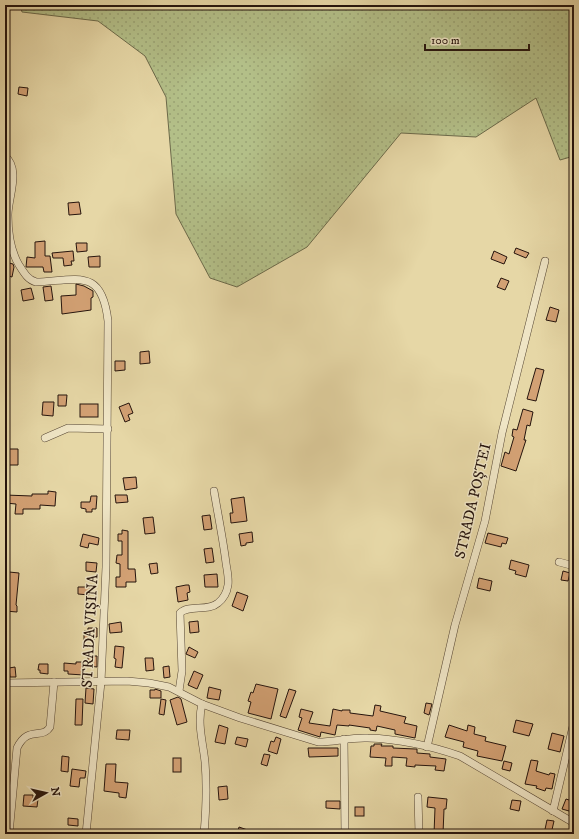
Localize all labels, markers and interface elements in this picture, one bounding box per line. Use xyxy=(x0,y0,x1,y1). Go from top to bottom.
scale bar xyxy=(425,26,529,52)
text: 100 m xyxy=(431,33,460,48)
street label: STRADA POȘTEI xyxy=(450,441,496,561)
street label: STRADA VIȘINA xyxy=(78,573,102,688)
north arrow xyxy=(26,773,66,813)
text: N xyxy=(47,786,62,797)

